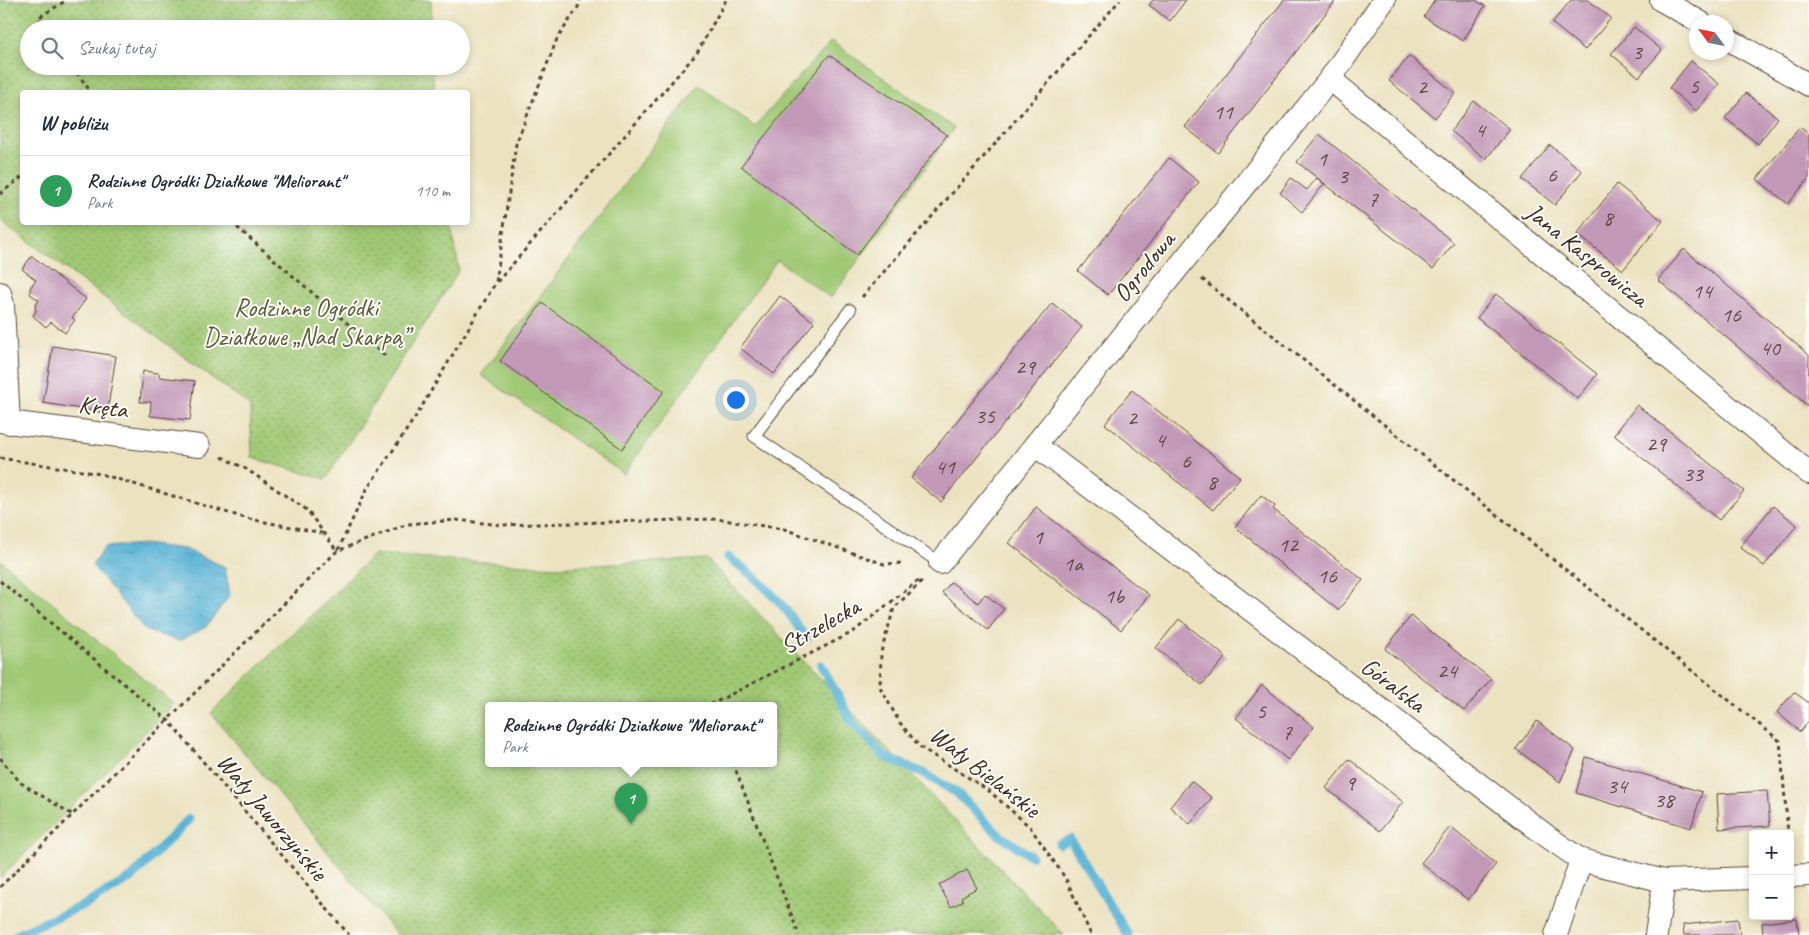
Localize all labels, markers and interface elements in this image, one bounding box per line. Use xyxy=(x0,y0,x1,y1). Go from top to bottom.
north arrow xyxy=(1689,15,1734,60)
search box xyxy=(20,20,470,75)
icon: search xyxy=(38,34,66,62)
text: Szukaj tutaj xyxy=(78,36,155,60)
house number: 3 xyxy=(1632,38,1644,66)
house number: 5 xyxy=(1689,72,1700,100)
house number: 2 xyxy=(1417,73,1429,101)
house number: 11 xyxy=(1213,98,1234,126)
text: W pobliżu xyxy=(40,110,107,136)
house number: 4 xyxy=(1475,116,1487,144)
house number: 1 xyxy=(1317,145,1328,173)
house number: 6 xyxy=(1547,161,1558,189)
house number: 3 xyxy=(1338,162,1350,190)
text: Rodzinne Ogródki Działkowe "Meliorant" xyxy=(87,169,345,193)
text: 1 xyxy=(52,181,60,201)
text: 110 m xyxy=(416,181,450,201)
house number: 7 xyxy=(1368,185,1379,213)
text: Park xyxy=(87,193,112,213)
street label: Jana Kasprowicza xyxy=(1519,195,1657,316)
house number: 8 xyxy=(1603,204,1615,232)
street label: Ogrodowa xyxy=(1106,223,1184,309)
house number: 14 xyxy=(1692,277,1714,305)
park label: Rodzinne Ogródki Działkowe „Nad Skarpą” xyxy=(204,292,414,353)
house number: 16 xyxy=(1721,301,1742,329)
house number: 40 xyxy=(1760,334,1782,362)
house number: 29 xyxy=(1015,353,1037,381)
your location xyxy=(723,387,749,413)
street label: Kręta xyxy=(77,388,131,426)
house number: 35 xyxy=(975,402,996,430)
house number: 2 xyxy=(1127,404,1139,432)
house number: 4 xyxy=(1155,426,1167,454)
house number: 29 xyxy=(1646,430,1668,458)
house number: 6 xyxy=(1181,447,1192,475)
house number: 41 xyxy=(935,453,956,481)
house number: 33 xyxy=(1683,460,1705,488)
house number: 8 xyxy=(1207,468,1219,496)
house number: 1 xyxy=(1033,523,1044,551)
house number: 12 xyxy=(1278,531,1300,559)
house number: 1a xyxy=(1063,550,1084,578)
house number: 16 xyxy=(1317,562,1338,590)
house number: 1b xyxy=(1104,582,1125,610)
street label: Strzelecka xyxy=(774,589,868,662)
street label: Góralska xyxy=(1354,650,1433,721)
house number: 24 xyxy=(1437,657,1459,685)
house number: 5 xyxy=(1256,697,1267,725)
popup xyxy=(485,702,777,767)
text: Rodzinne Ogródki Działkowe "Meliorant" xyxy=(502,713,760,737)
house number: 7 xyxy=(1282,718,1293,746)
street label: Wały Bielańskie xyxy=(923,719,1048,826)
text: Park xyxy=(502,737,528,757)
street label: Wały Jaworzyńskie xyxy=(210,747,336,889)
house number: 9 xyxy=(1345,769,1357,797)
house number: 34 xyxy=(1607,772,1629,800)
pin: 1 xyxy=(615,783,647,824)
house number: 38 xyxy=(1654,786,1676,814)
map controls xyxy=(1749,830,1794,920)
button: + xyxy=(1749,830,1794,875)
button: − xyxy=(1749,875,1794,920)

